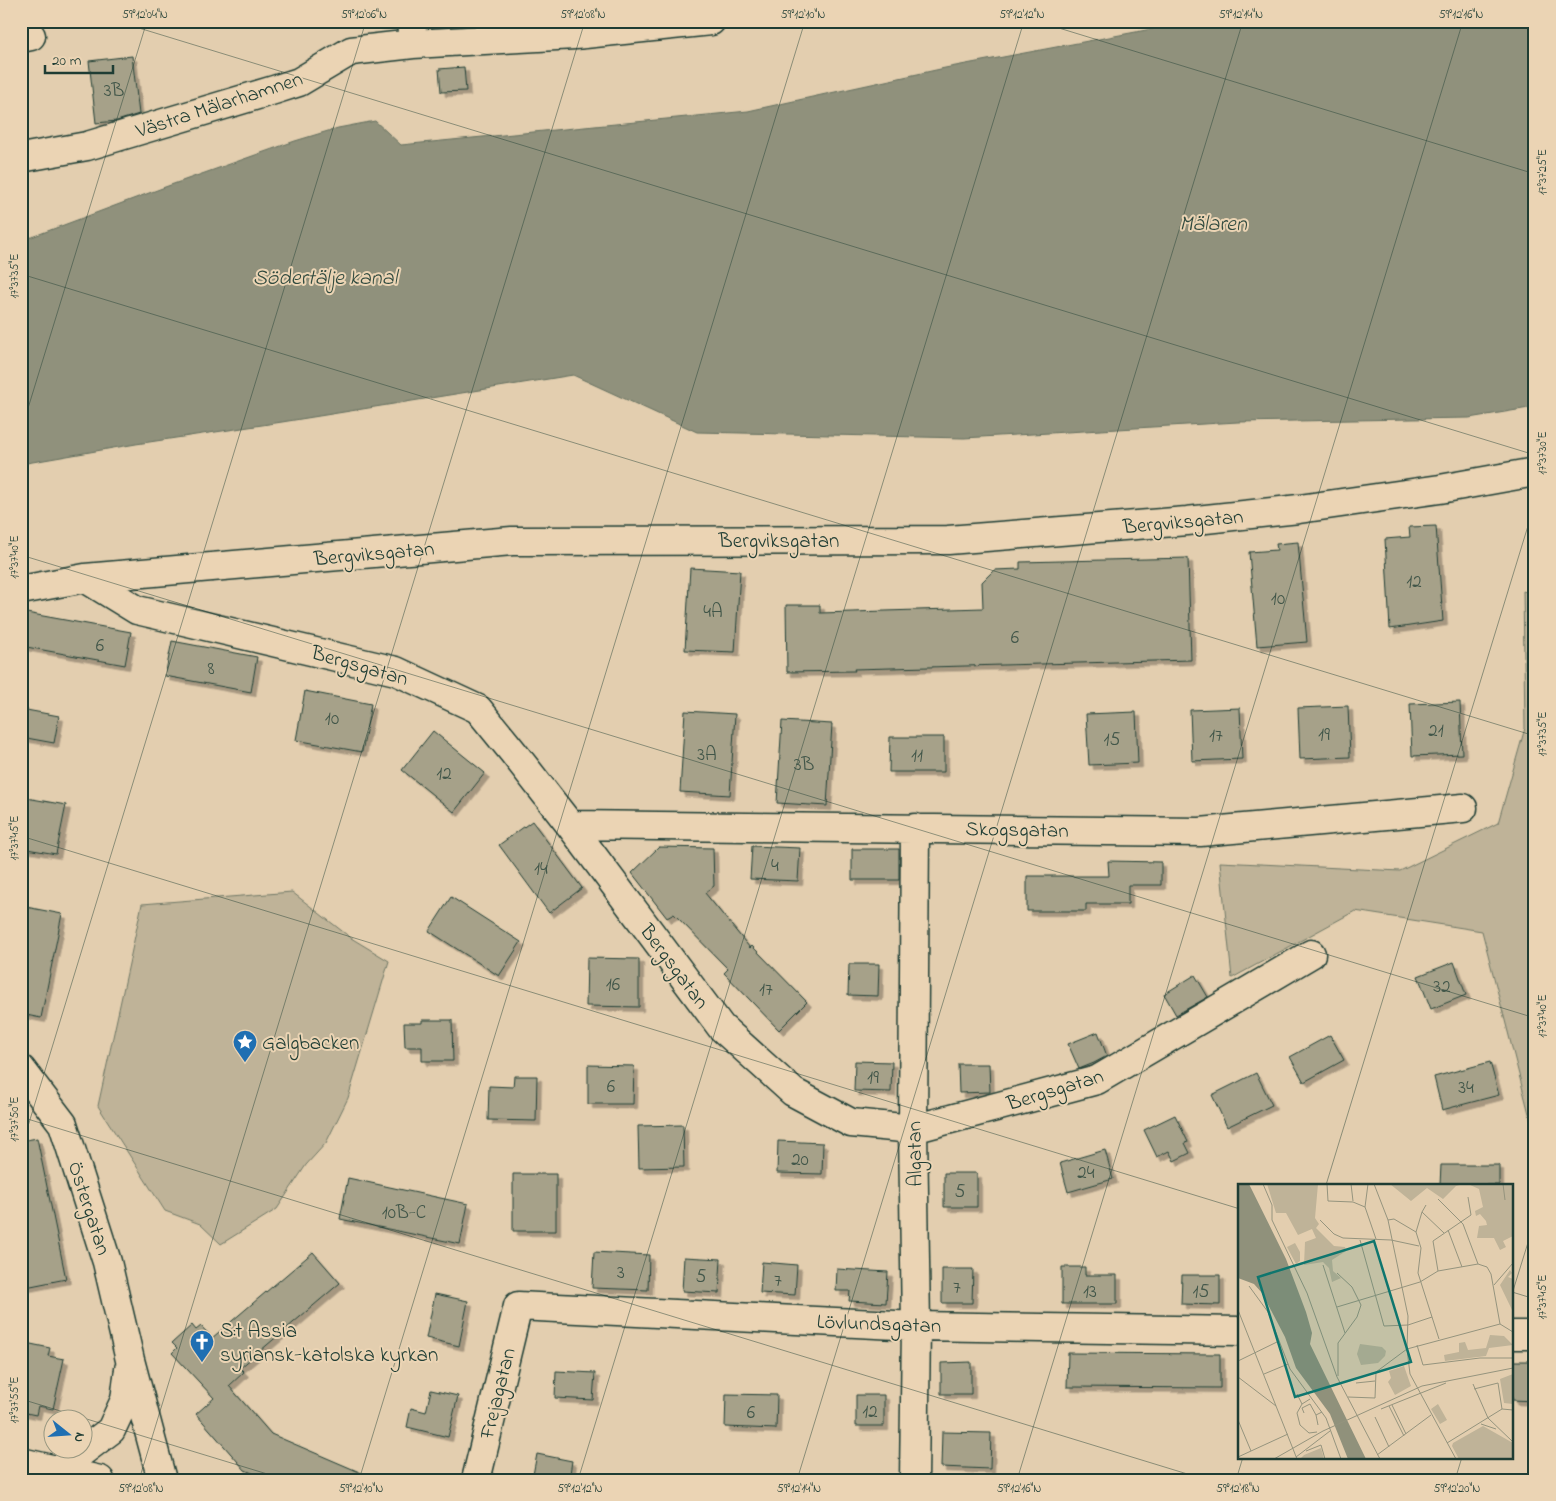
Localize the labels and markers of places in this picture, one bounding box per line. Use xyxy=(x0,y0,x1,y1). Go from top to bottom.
place icon: Galgbacken xyxy=(232,1029,258,1063)
place label: Galgbacken xyxy=(262,1029,359,1061)
place label: S:t Assia syriansk-katolska kyrkan xyxy=(220,1317,438,1373)
church icon: S:t Assia syriansk-katolska kyrkan xyxy=(189,1329,215,1363)

